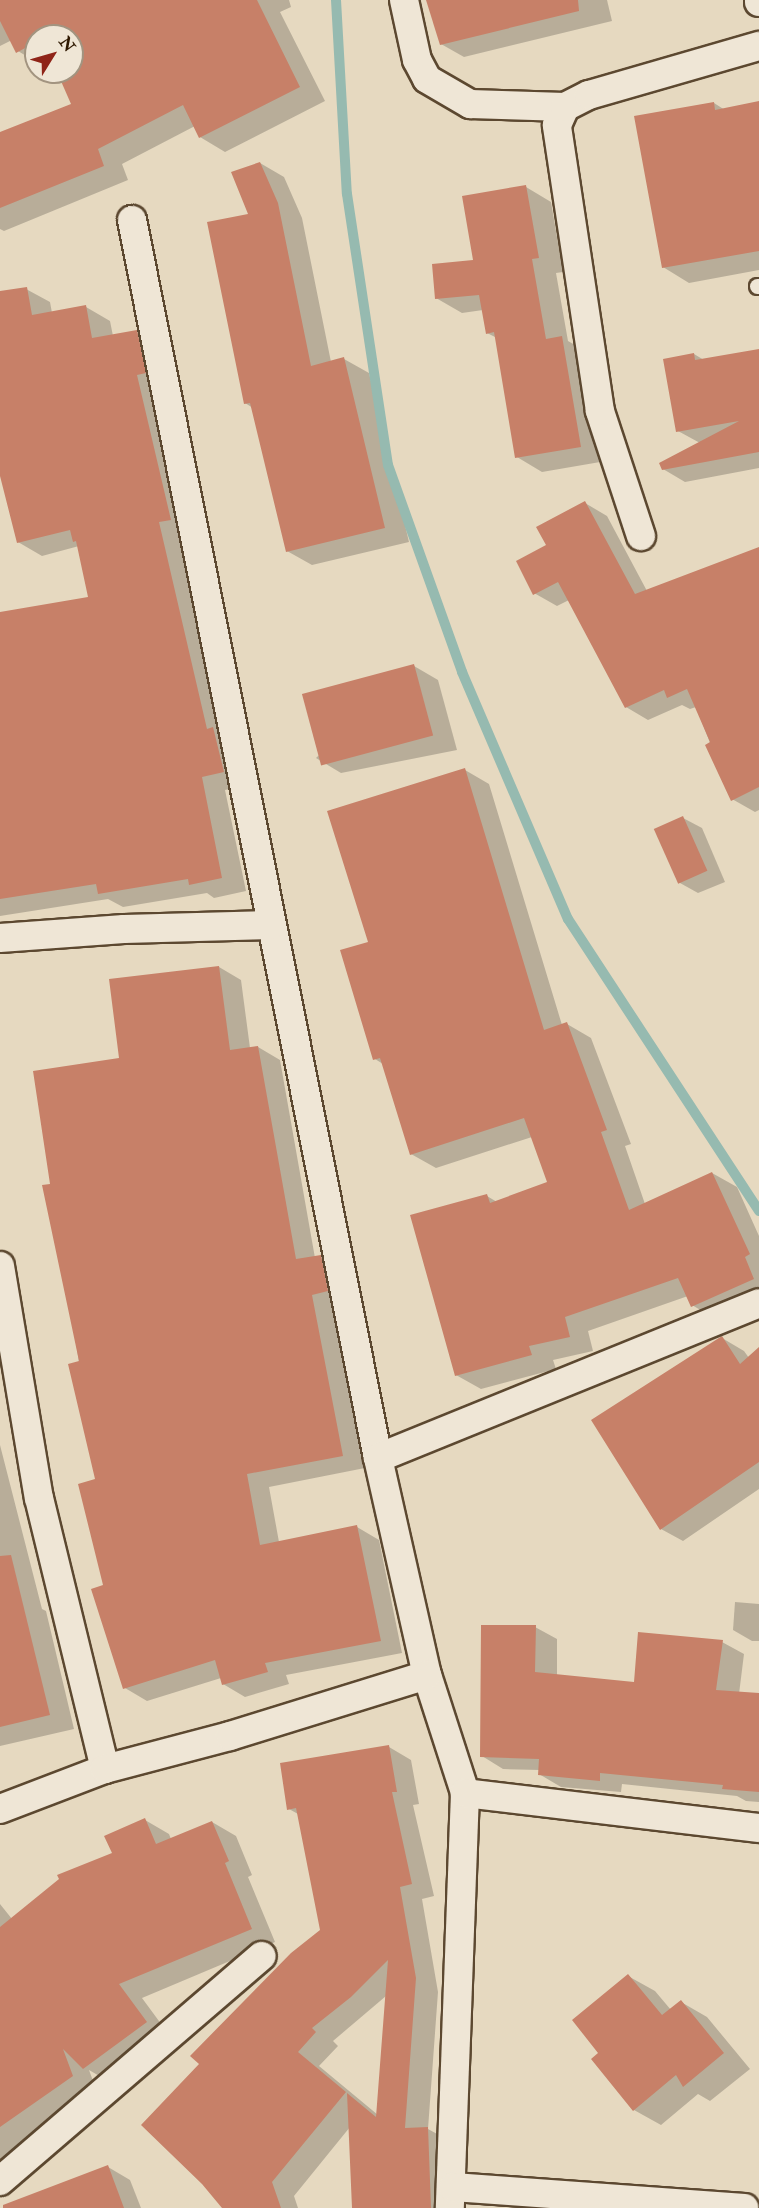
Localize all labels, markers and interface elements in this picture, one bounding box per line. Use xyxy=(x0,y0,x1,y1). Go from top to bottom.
north arrow xyxy=(24,24,84,84)
text: N xyxy=(54,33,79,56)

